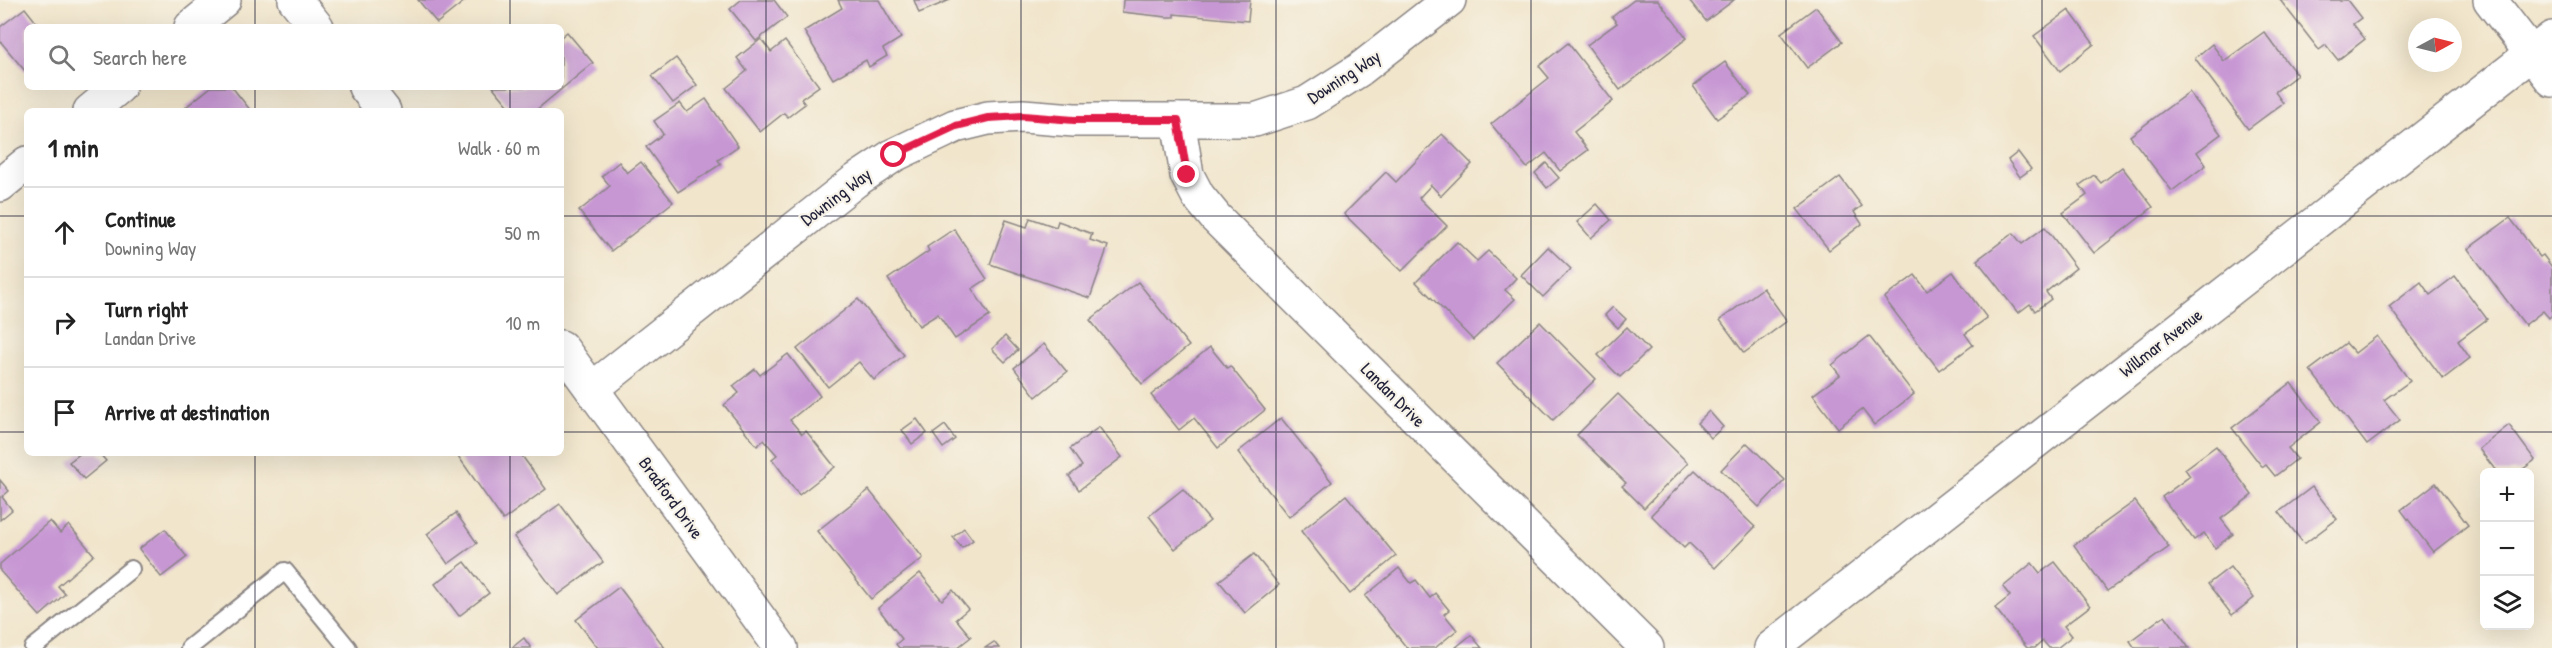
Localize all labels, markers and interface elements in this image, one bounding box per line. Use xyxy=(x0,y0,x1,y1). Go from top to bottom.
north arrow xyxy=(2408,18,2462,72)
search box xyxy=(24,24,564,90)
icon: search xyxy=(45,41,78,74)
text: Search here xyxy=(93,42,187,72)
street label: Downing Way xyxy=(1302,43,1385,109)
text: 1 min xyxy=(48,130,99,165)
text: Walk · 60 m xyxy=(458,134,540,161)
route start xyxy=(880,141,906,167)
route end xyxy=(1173,161,1199,187)
street label: Downing Way xyxy=(795,162,876,231)
text: Continue xyxy=(105,204,176,234)
icon: ahead xyxy=(48,216,81,249)
text: 50 m xyxy=(504,219,540,246)
text: Downing Way xyxy=(105,234,197,261)
text: Turn right xyxy=(105,294,188,324)
street label: Willmar Avenue xyxy=(2114,302,2207,383)
icon: right xyxy=(48,306,81,339)
text: 10 m xyxy=(506,309,540,336)
text: Landan Drive xyxy=(105,324,196,351)
street label: Landan Drive xyxy=(1355,357,1431,433)
icon: arrive xyxy=(48,396,81,429)
text: Arrive at destination xyxy=(105,397,270,427)
street label: Bradford Drive xyxy=(633,452,710,544)
map controls xyxy=(2480,468,2534,630)
button: + xyxy=(2480,468,2534,522)
button: − xyxy=(2480,522,2534,576)
button: layers xyxy=(2480,576,2534,630)

